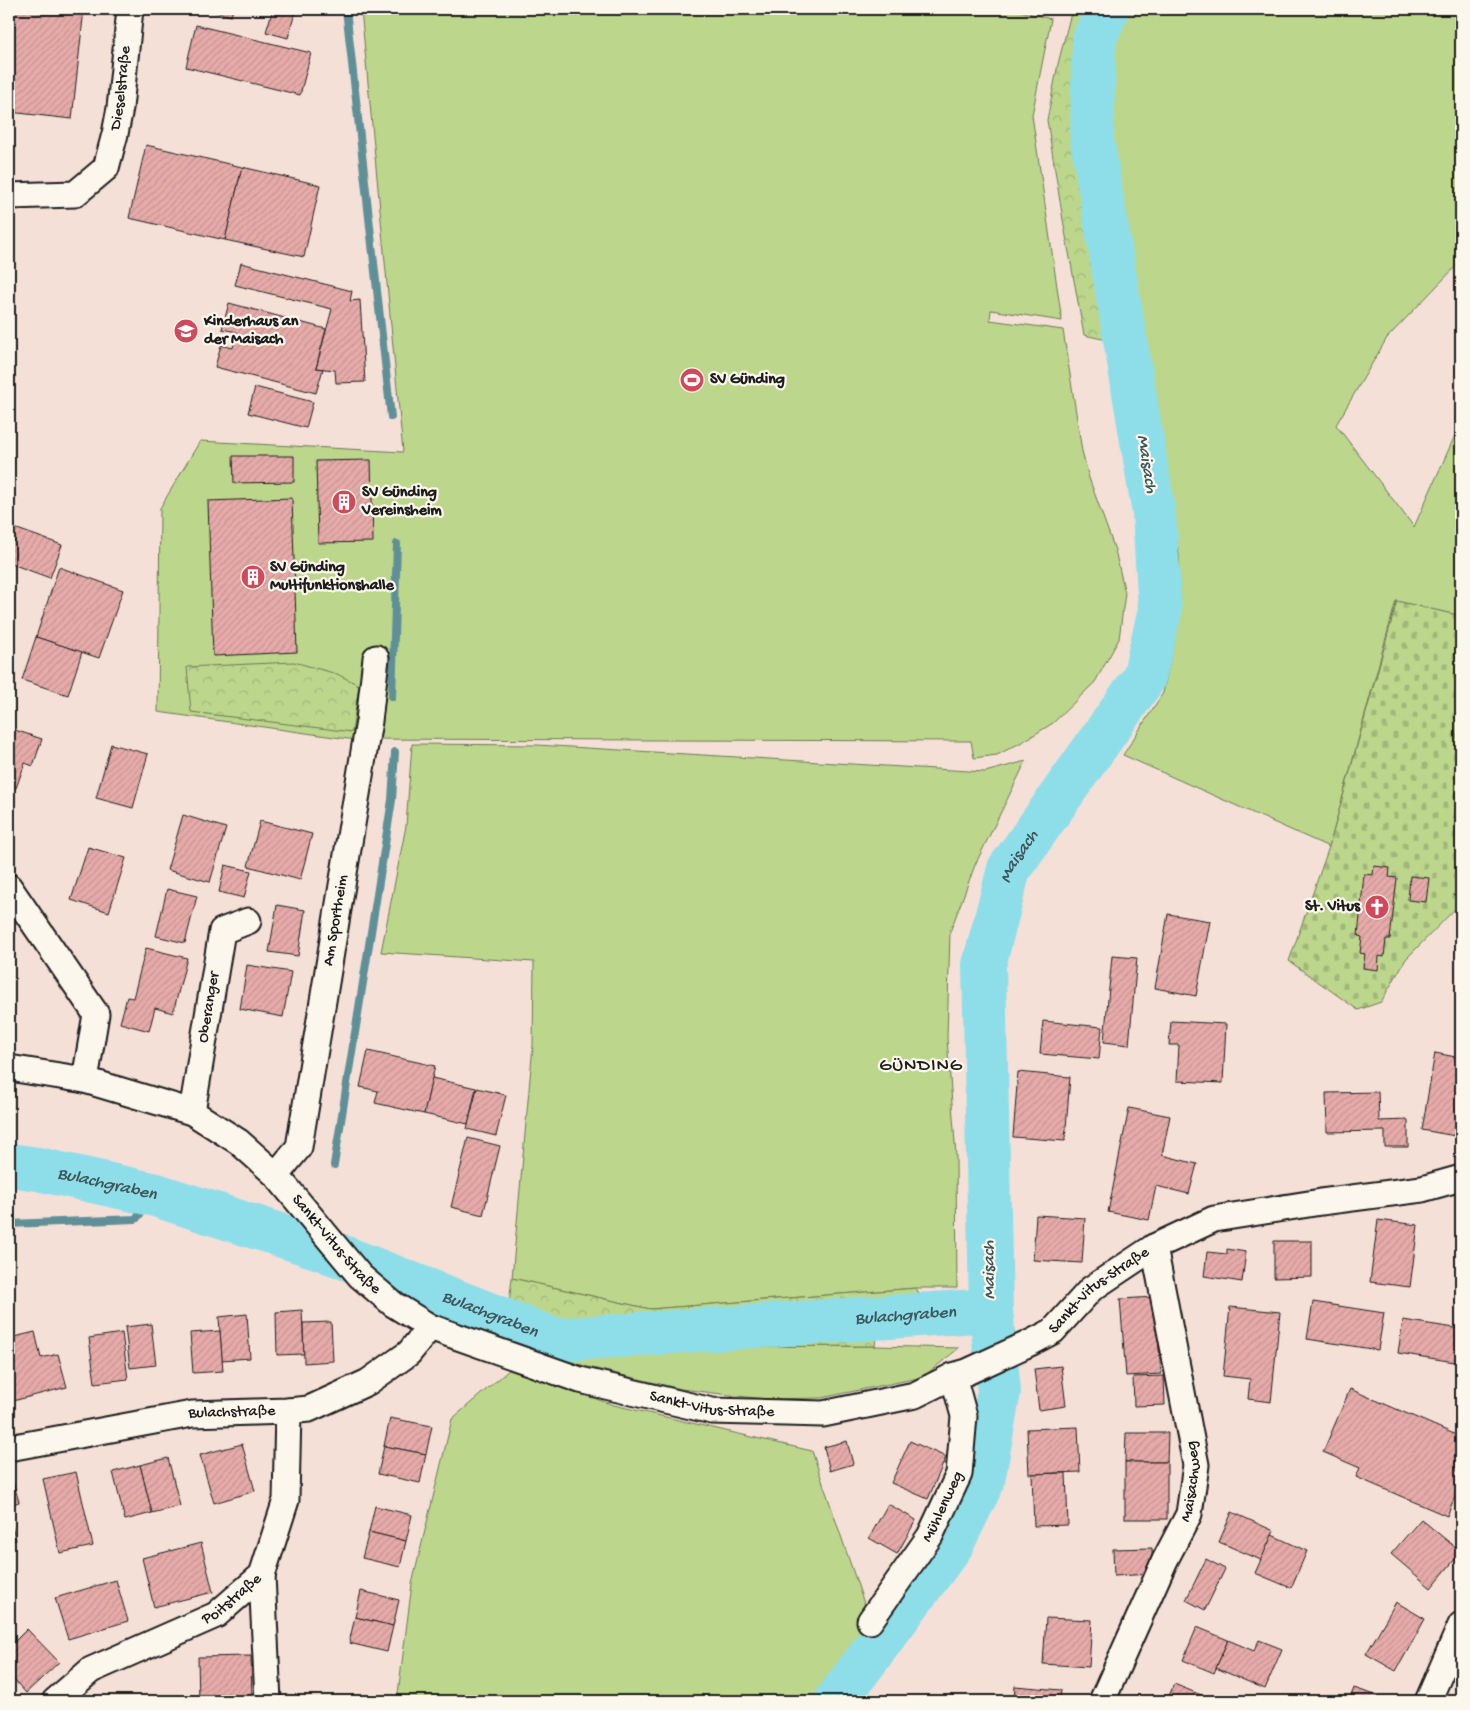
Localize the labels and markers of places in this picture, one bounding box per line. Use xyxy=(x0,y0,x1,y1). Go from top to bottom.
place label: Kinderhaus an der Maisach xyxy=(203,313,299,350)
school or university icon: Kinderhaus an der Maisach xyxy=(173,318,199,344)
sports icon: SV Günding xyxy=(679,367,705,393)
place label: SV Günding xyxy=(710,371,785,390)
place label: SV Günding Vereinsheim xyxy=(361,484,442,521)
building icon: SV Günding Vereinsheim xyxy=(331,489,357,515)
place label: SV Günding Multifunktionshalle xyxy=(270,559,395,596)
building icon: SV Günding Multifunktionshalle xyxy=(240,564,266,590)
church icon: St. Vitus xyxy=(1364,894,1390,920)
place label: St. Vitus xyxy=(1305,898,1361,917)

